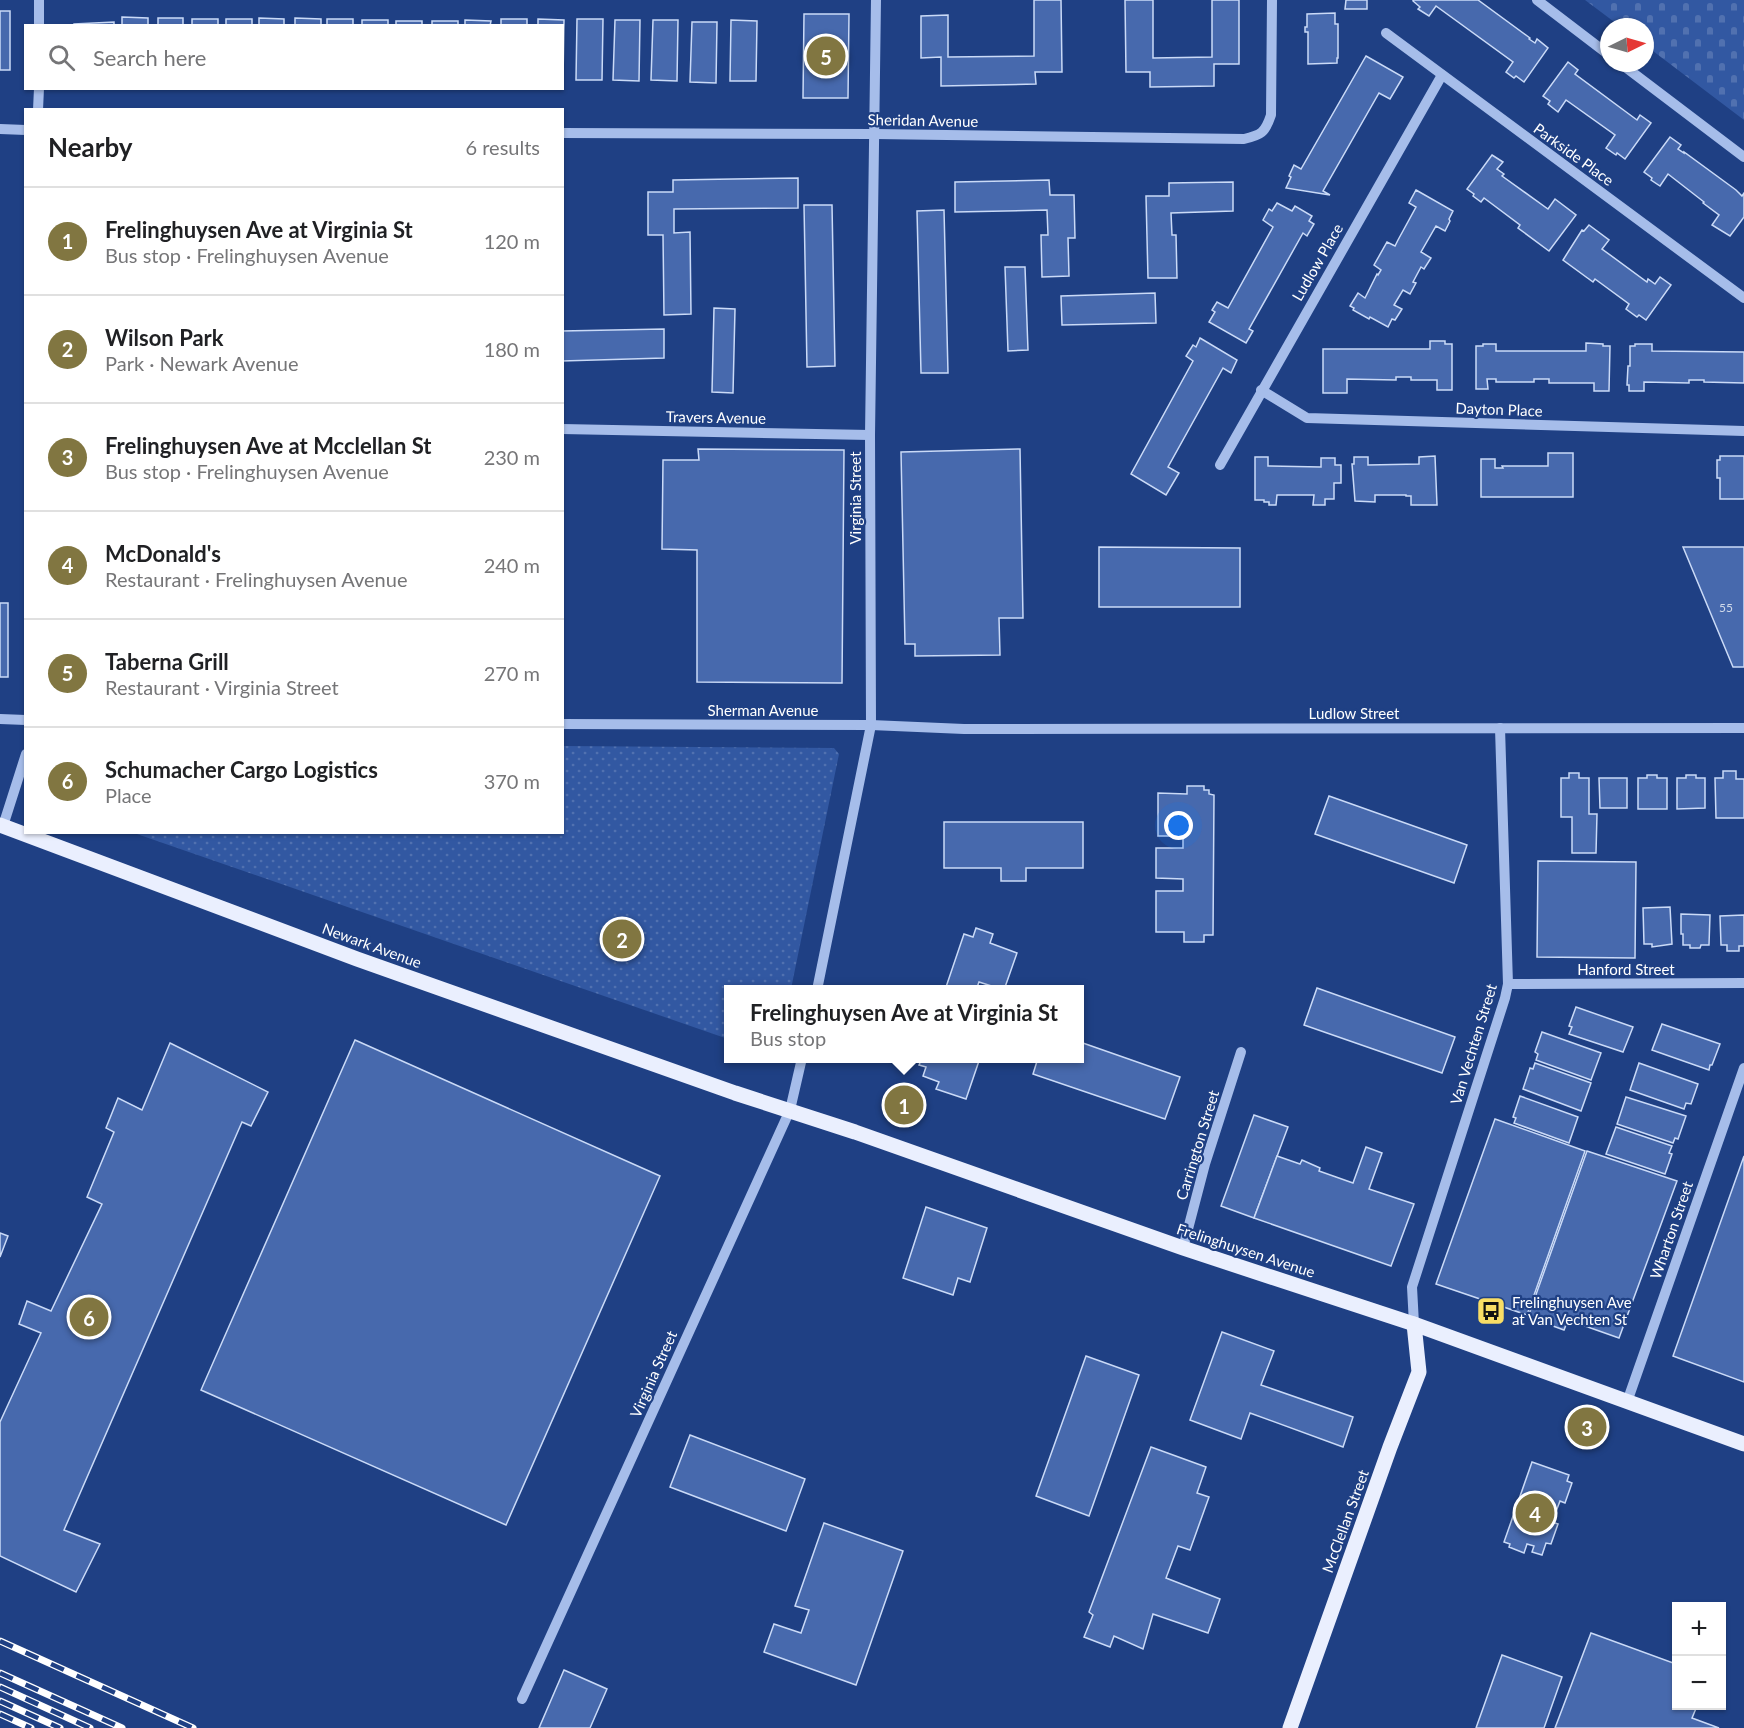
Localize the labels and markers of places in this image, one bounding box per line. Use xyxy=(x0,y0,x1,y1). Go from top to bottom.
pin: 5 xyxy=(806,34,846,78)
pin: 2 xyxy=(602,916,642,962)
pin: 1 xyxy=(884,1082,924,1128)
place label: Frelinghuysen Ave at Van Vechten St xyxy=(1512,1293,1632,1328)
pin: 6 xyxy=(70,1294,109,1340)
bus stop icon: Frelinghuysen Ave at Van Vechten St xyxy=(1475,1295,1507,1327)
pin: 3 xyxy=(1568,1404,1606,1450)
pin: 4 xyxy=(1516,1490,1555,1536)

